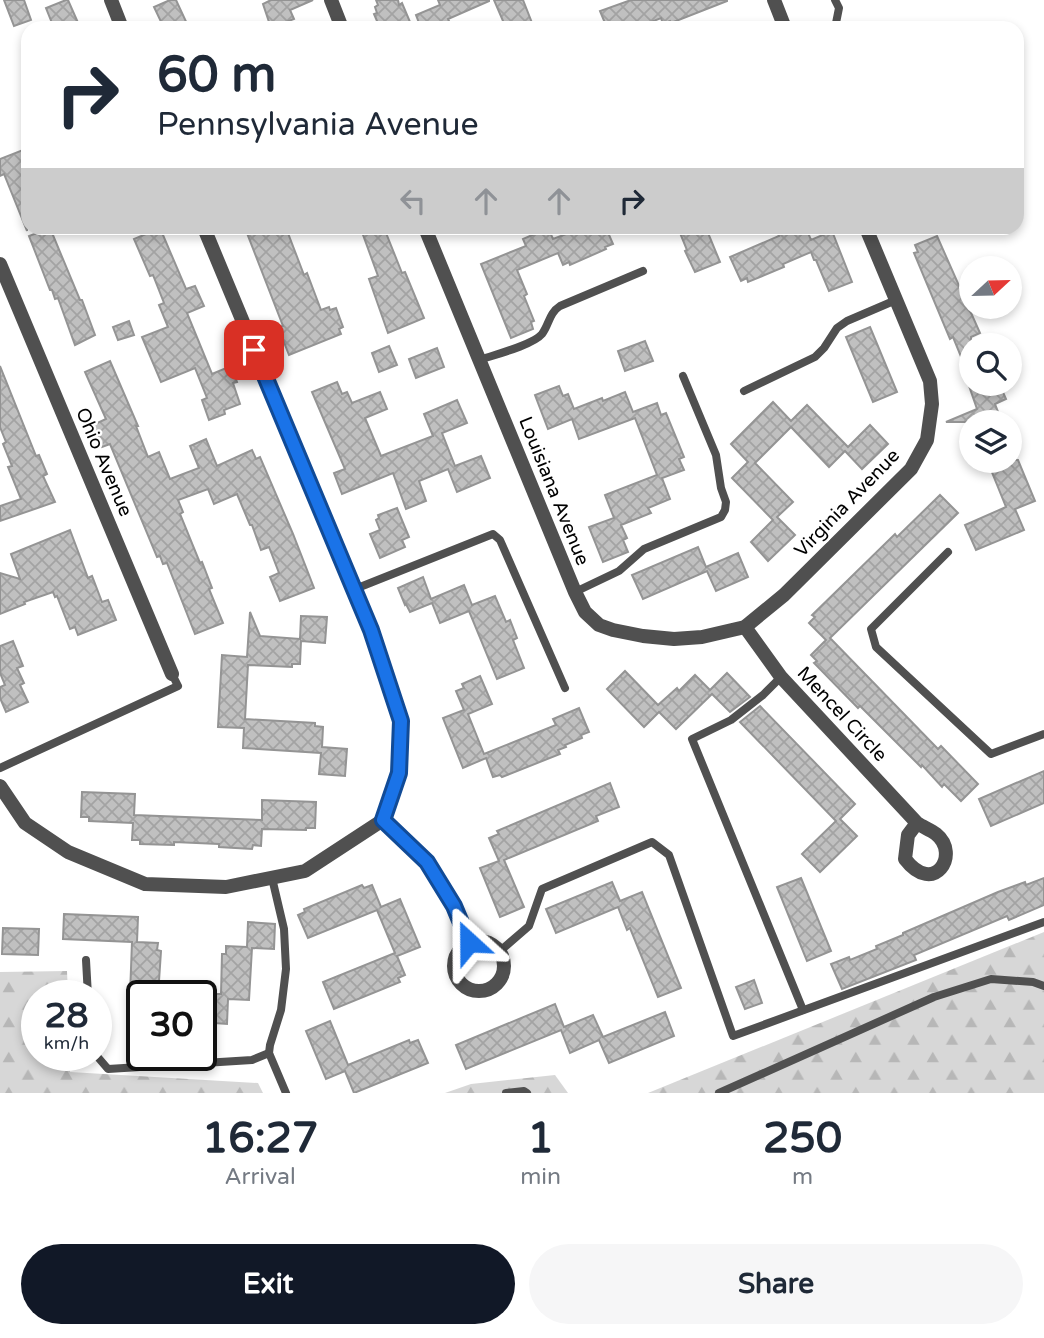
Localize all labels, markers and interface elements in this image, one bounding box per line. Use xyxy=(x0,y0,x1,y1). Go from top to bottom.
text: 60 m xyxy=(157,46,276,105)
icon: right xyxy=(42,49,133,140)
text: Pennsylvania Avenue xyxy=(157,106,479,144)
icon: left xyxy=(394,182,432,220)
icon: ahead xyxy=(467,182,505,220)
icon: ahead xyxy=(540,182,578,220)
icon: right xyxy=(613,182,651,220)
north arrow xyxy=(959,256,1022,318)
map controls xyxy=(959,256,1022,473)
pin xyxy=(224,320,284,380)
icon: arrive xyxy=(235,331,273,369)
button: search xyxy=(959,333,1022,396)
street label: Ohio Avenue xyxy=(71,404,137,520)
button: layers xyxy=(959,410,1022,473)
street label: Louisiana Avenue xyxy=(514,413,594,569)
street label: Virginia Avenue xyxy=(790,445,904,561)
street label: Mencel Circle xyxy=(793,662,891,766)
position arrow xyxy=(432,905,506,979)
speed limit sign: 30 xyxy=(126,980,217,1071)
text: 28 xyxy=(45,995,88,1037)
text: km/h xyxy=(44,1032,89,1054)
text: 16:27 xyxy=(202,1113,318,1164)
text: 1 xyxy=(527,1113,554,1164)
text: 250 xyxy=(763,1113,842,1164)
text: Arrival xyxy=(225,1163,296,1191)
text: min xyxy=(520,1163,561,1191)
text: m xyxy=(792,1163,813,1191)
button: Exit xyxy=(21,1244,515,1324)
button: Share xyxy=(529,1244,1023,1324)

